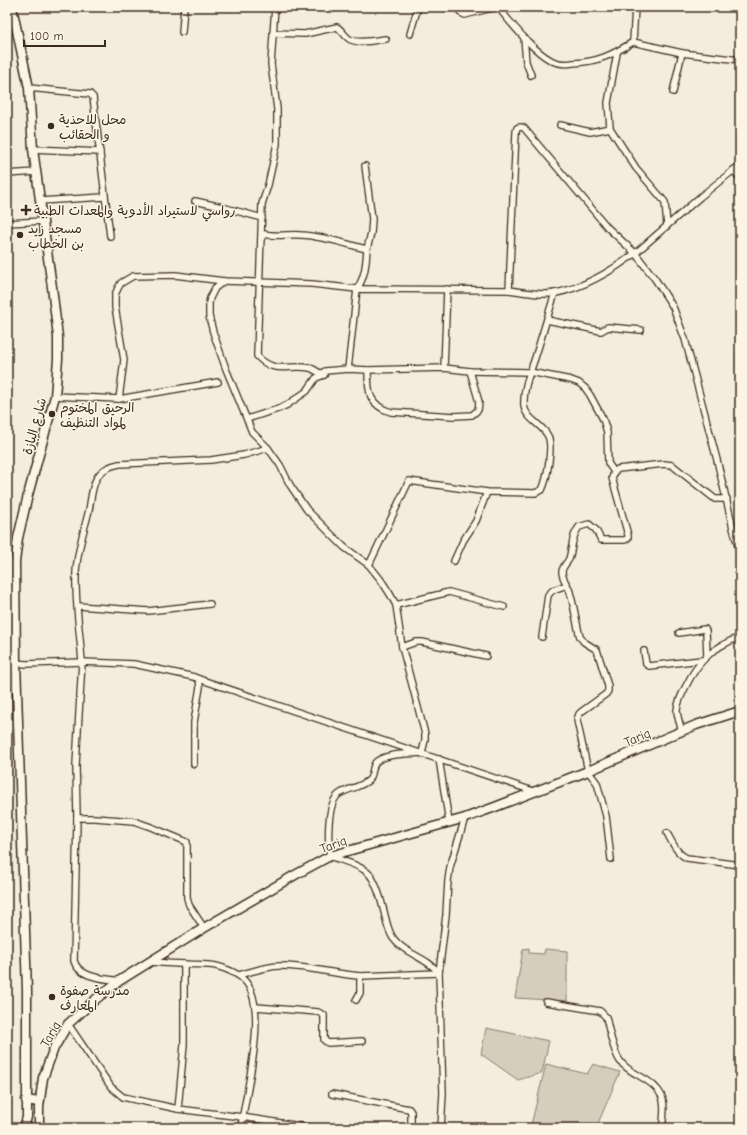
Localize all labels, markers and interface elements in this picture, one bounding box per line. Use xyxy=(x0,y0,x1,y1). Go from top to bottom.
scale bar xyxy=(24,22,105,48)
text: 100 m xyxy=(30,29,63,43)
place label: محل للاحذية و الحقائب xyxy=(59,112,126,143)
marker: محل للاحذية و الحقائب xyxy=(46,121,56,131)
place label: رواسي لاستيراد الأدوية والمعدات الطبية xyxy=(34,202,236,222)
marker: رواسي لاستيراد الأدوية والمعدات الطبية xyxy=(21,205,31,215)
place label: مسجد زيد بن الخطاب xyxy=(28,221,84,252)
marker: مسجد زيد بن الخطاب xyxy=(15,230,25,240)
street label: شارع البازة xyxy=(20,396,51,457)
place label: الرحيق المختوم لمواد التنظيف xyxy=(60,400,134,431)
marker: الرحيق المختوم لمواد التنظيف xyxy=(47,409,57,419)
street label: Tariq xyxy=(622,725,653,750)
street label: Tariq xyxy=(318,833,349,856)
place label: مدرسة صفوة المعارف xyxy=(60,983,130,1014)
marker: مدرسة صفوة المعارف xyxy=(47,992,57,1002)
street label: Tariq xyxy=(37,1019,64,1050)

